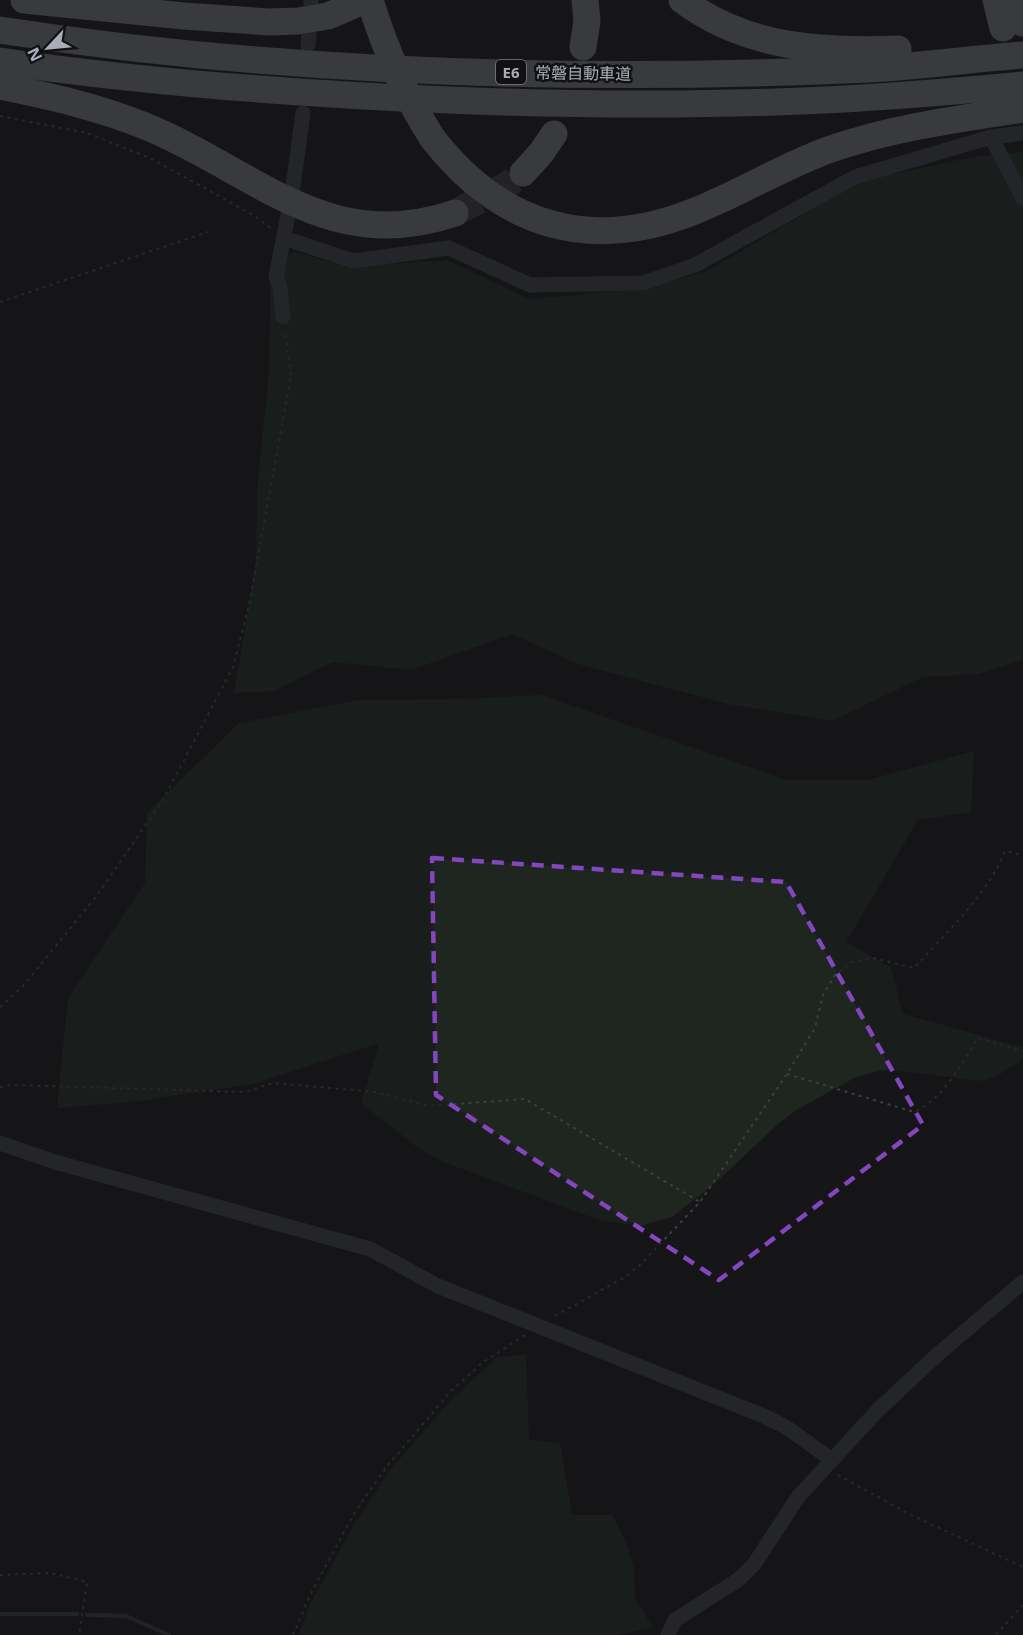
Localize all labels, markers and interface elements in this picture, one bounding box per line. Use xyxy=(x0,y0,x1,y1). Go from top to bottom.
north arrow xyxy=(18,18,78,78)
text: N xyxy=(22,44,47,65)
road number: E6 xyxy=(496,60,526,84)
street label: 常磐自動車道 xyxy=(535,61,631,85)

